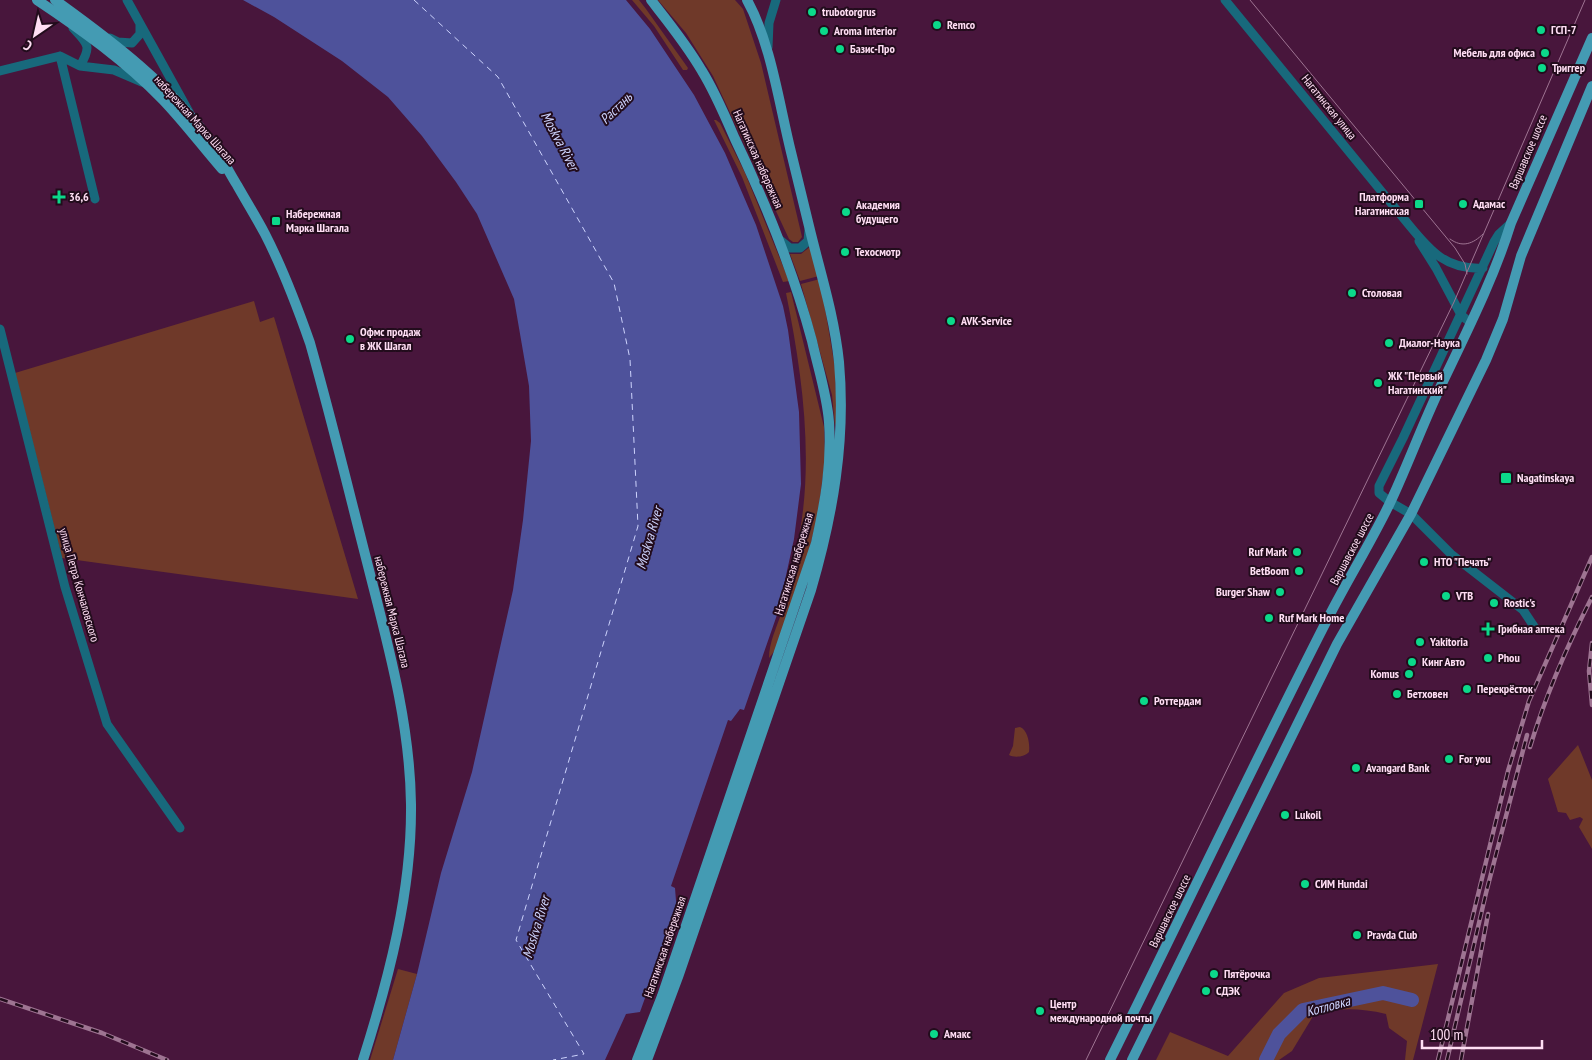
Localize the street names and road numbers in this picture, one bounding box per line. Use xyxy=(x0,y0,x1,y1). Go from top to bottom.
street label: Нагатинская улица xyxy=(1299,71,1360,142)
street label: набережная Марка Шагала xyxy=(151,72,239,167)
street label: Нагатинская набережная xyxy=(730,107,787,211)
street label: Варшавское шоссе xyxy=(1505,112,1550,191)
street label: Варшавское шоссе xyxy=(1326,510,1377,587)
street label: Нагатинская набережная xyxy=(771,511,816,617)
street label: улица Петра Кончаловского xyxy=(56,526,103,643)
street label: набережная Марка Шагала xyxy=(371,554,414,670)
street label: Варшавское шоссе xyxy=(1145,872,1194,950)
street label: Нагатинская набережная xyxy=(640,894,689,999)

